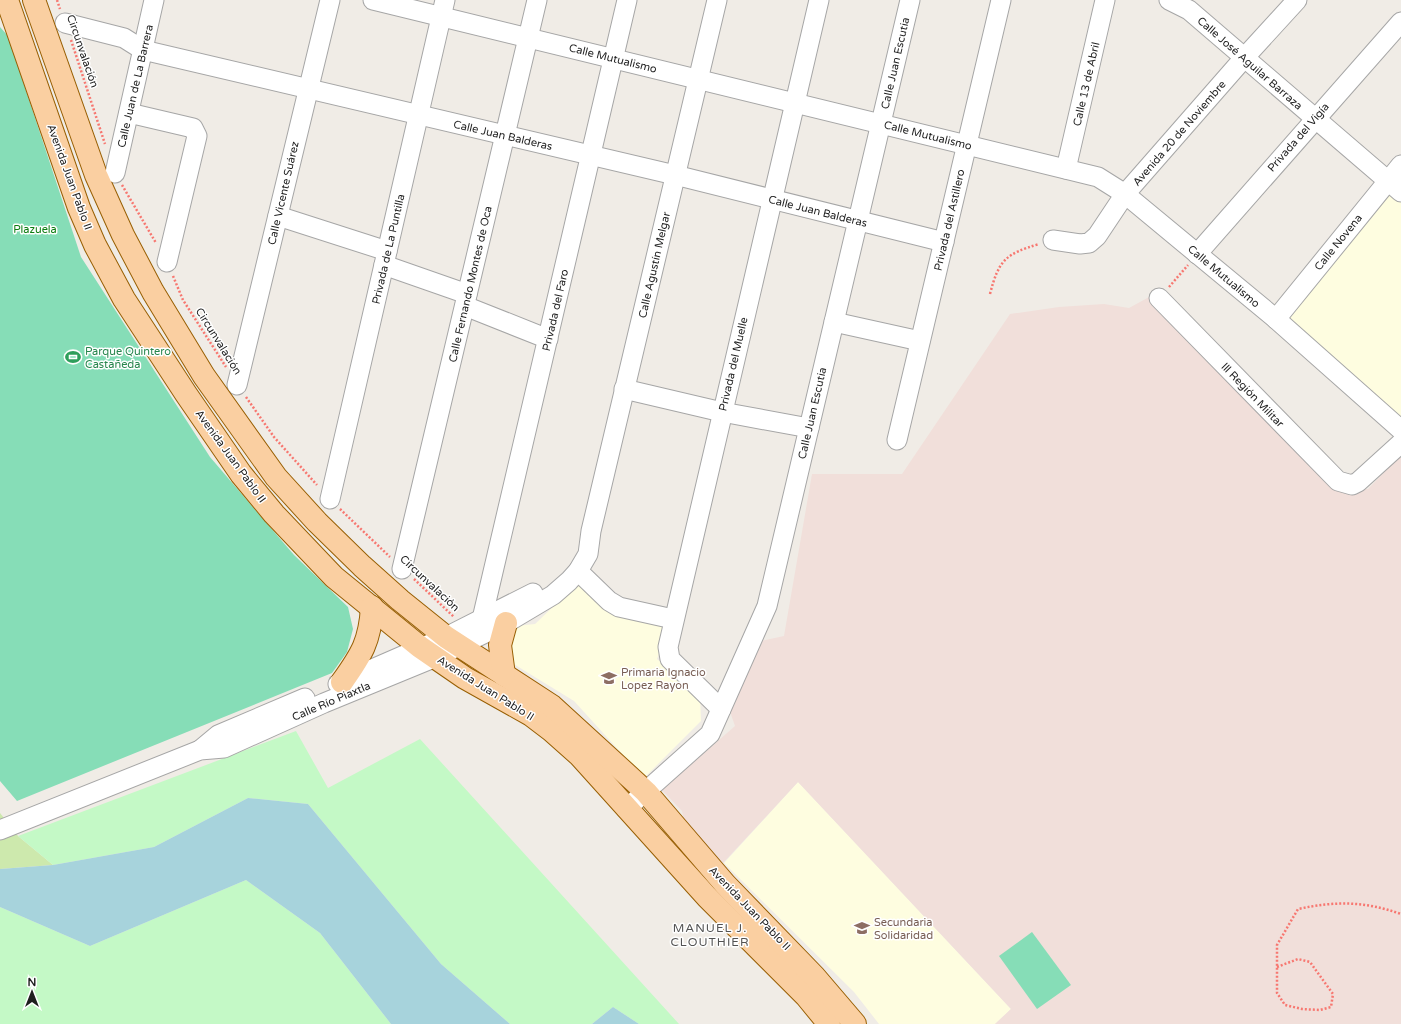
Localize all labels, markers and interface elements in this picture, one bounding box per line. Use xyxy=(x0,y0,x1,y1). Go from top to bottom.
street label: Circunvalación xyxy=(64,13,101,89)
street label: Calle José Aguilar Barraza xyxy=(1194,14,1305,113)
street label: Calle Juan Escutia xyxy=(879,16,912,110)
street label: Calle Juan de La Barrera xyxy=(115,23,156,149)
street label: Calle Mutualismo xyxy=(568,41,659,76)
street label: Calle 13 de Abril xyxy=(1070,41,1102,127)
street label: Avenida 20 de Noviembre xyxy=(1130,78,1229,189)
street label: Privada del Vigía xyxy=(1265,100,1332,174)
street label: Calle Juan Balderas xyxy=(452,118,554,153)
street label: Calle Mutualismo xyxy=(883,118,974,153)
street label: Avenida Juan Pablo II xyxy=(44,123,95,232)
street label: Calle Vicente Suárez xyxy=(265,140,302,246)
street label: Privada del Astillero xyxy=(931,168,968,272)
street label: Privada de La Puntilla xyxy=(369,193,408,306)
street label: Calle Juan Balderas xyxy=(767,193,869,230)
street label: Calle Fernando Montes de Oca xyxy=(446,205,495,364)
street label: Calle Agustín Melgar xyxy=(636,210,673,319)
street label: Calle Novena xyxy=(1312,212,1365,273)
park label: Plazuela xyxy=(13,223,57,236)
street label: Calle Mutualismo xyxy=(1185,242,1263,311)
street label: Privada del Faro xyxy=(540,268,571,352)
street label: Circunvalación xyxy=(193,305,244,377)
street label: Privada del Muelle xyxy=(716,316,751,412)
place label: Parque Quintero Castañeda xyxy=(85,345,171,371)
sports icon: Parque Quintero Castañeda xyxy=(64,348,82,366)
street label: lll Región Militar xyxy=(1219,360,1287,431)
street label: Calle Juan Escutia xyxy=(796,366,829,460)
street label: Avenida Juan Pablo II xyxy=(193,407,269,505)
street label: Circunvalación xyxy=(397,553,462,614)
street label: Avenida Juan Pablo II xyxy=(435,653,536,723)
place label: Primaria Ignacio Lopez Rayon xyxy=(621,666,706,692)
school or university icon: Primaria Ignacio Lopez Rayon xyxy=(600,669,618,687)
street label: Calle Río Piaxtla xyxy=(290,679,372,724)
street label: Avenida Juan Pablo II xyxy=(706,864,793,953)
place label: Secundaria Solidaridad xyxy=(874,916,933,942)
school or university icon: Secundaria Solidaridad xyxy=(853,919,871,937)
district label: MANUEL J. CLOUTHIER xyxy=(670,921,750,949)
north arrow xyxy=(12,972,52,1012)
text: N xyxy=(28,976,36,989)

